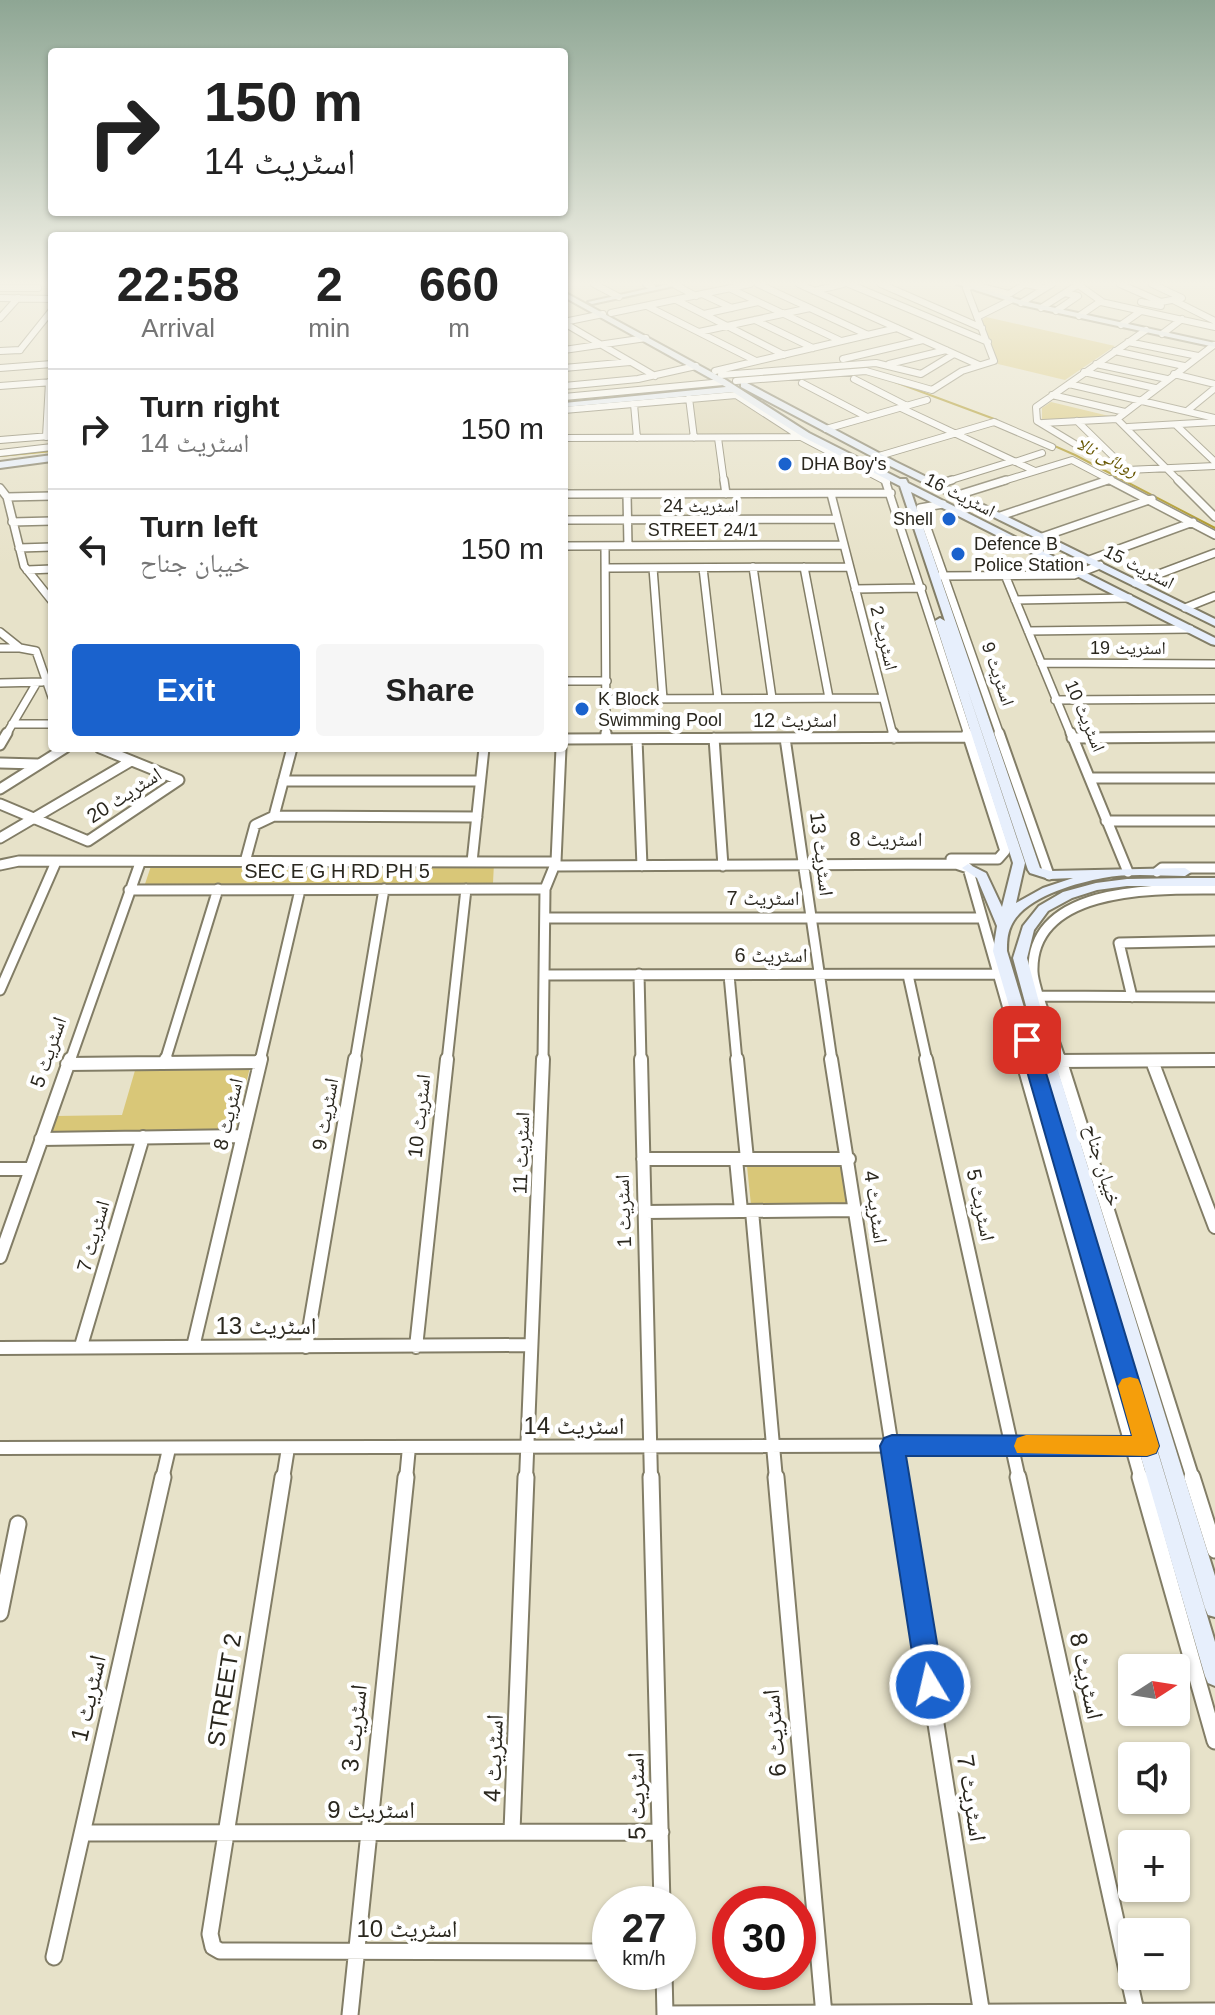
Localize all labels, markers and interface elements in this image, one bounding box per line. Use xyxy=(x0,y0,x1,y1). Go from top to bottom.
text: 150 m xyxy=(204,70,363,133)
icon: right xyxy=(72,80,176,184)
text: اسٹریٹ 14 xyxy=(204,141,356,182)
text: 22:58 xyxy=(117,258,240,311)
text: 2 xyxy=(316,258,343,311)
text: 660 xyxy=(419,258,499,311)
text: Arrival xyxy=(141,313,215,343)
text: min xyxy=(308,313,350,343)
text: m xyxy=(448,313,470,343)
text: Turn right xyxy=(140,390,279,423)
icon: right xyxy=(72,407,116,451)
text: 150 m xyxy=(461,412,544,445)
text: اسٹریٹ 14 xyxy=(140,428,249,458)
water label: روہائی نالا xyxy=(1073,433,1141,482)
place label: DHA Boy's xyxy=(801,454,886,474)
marker: DHA Boy's xyxy=(776,455,794,473)
street label: اسٹریٹ 16 xyxy=(922,469,998,521)
street label: اسٹریٹ 24 xyxy=(663,496,739,516)
place label: Shell xyxy=(893,509,933,529)
text: Turn left xyxy=(140,510,258,543)
marker: Shell xyxy=(940,510,958,528)
street label: STREET 24/1 xyxy=(648,520,758,540)
icon: left xyxy=(72,527,116,571)
text: 150 m xyxy=(461,532,544,565)
place label: Defence B Police Station xyxy=(974,534,1084,575)
street label: اسٹریٹ 15 xyxy=(1101,541,1177,593)
marker: Defence B Police Station xyxy=(949,545,967,563)
text: خیبان جناح xyxy=(140,548,250,578)
street label: اسٹریٹ 2 xyxy=(866,604,902,672)
street label: اسٹریٹ 19 xyxy=(1090,638,1166,658)
street label: اسٹریٹ 9 xyxy=(978,640,1018,708)
button: Exit xyxy=(72,644,300,736)
button: Share xyxy=(316,644,544,736)
street label: اسٹریٹ 10 xyxy=(1061,677,1109,755)
place label: K Block Swimming Pool xyxy=(598,689,722,730)
marker: K Block Swimming Pool xyxy=(573,700,591,718)
street label: اسٹریٹ 12 xyxy=(753,709,837,731)
street label: اسٹریٹ 20 xyxy=(83,763,165,827)
street label: اسٹریٹ 13 xyxy=(806,811,838,897)
street label: اسٹریٹ 8 xyxy=(849,828,923,850)
street label: SEC E G H RD PH 5 xyxy=(244,860,430,882)
street label: اسٹریٹ 7 xyxy=(726,887,800,909)
street label: اسٹریٹ 6 xyxy=(734,944,808,966)
pin xyxy=(993,1006,1061,1074)
street label: اسٹریٹ 5 xyxy=(26,1014,71,1090)
icon: arrive xyxy=(1005,1018,1049,1062)
street label: اسٹریٹ 10 xyxy=(404,1073,435,1159)
street label: اسٹریٹ 8 xyxy=(209,1076,247,1152)
street label: اسٹریٹ 9 xyxy=(308,1076,343,1152)
street label: اسٹریٹ 11 xyxy=(509,1111,534,1195)
street label: خیبان جناح xyxy=(1078,1121,1126,1209)
street label: اسٹریٹ 5 xyxy=(962,1167,999,1243)
street label: اسٹریٹ 4 xyxy=(860,1169,892,1245)
street label: اسٹریٹ 1 xyxy=(611,1174,636,1248)
street label: اسٹریٹ 7 xyxy=(72,1198,114,1274)
street label: اسٹریٹ 13 xyxy=(215,1312,317,1339)
street label: اسٹریٹ 14 xyxy=(523,1412,625,1439)
street label: اسٹریٹ 8 xyxy=(1064,1630,1109,1722)
street label: STREET 2 xyxy=(202,1631,246,1749)
position arrow xyxy=(888,1643,972,1727)
street label: اسٹریٹ 1 xyxy=(65,1652,111,1744)
north arrow xyxy=(1118,1654,1190,1726)
map controls xyxy=(1118,1654,1190,1990)
street label: اسٹریٹ 3 xyxy=(336,1683,372,1773)
street label: اسٹریٹ 6 xyxy=(757,1688,792,1778)
street label: اسٹریٹ 4 xyxy=(478,1714,508,1802)
button: sound xyxy=(1118,1742,1190,1814)
street label: اسٹریٹ 5 xyxy=(622,1752,651,1840)
street label: اسٹریٹ 7 xyxy=(951,1753,992,1843)
street label: اسٹریٹ 9 xyxy=(327,1796,415,1823)
button: + xyxy=(1118,1830,1190,1902)
speed limit sign: 30 xyxy=(712,1886,816,1990)
text: 27 xyxy=(622,1906,666,1950)
street label: اسٹریٹ 10 xyxy=(356,1915,458,1942)
button: − xyxy=(1118,1918,1190,1990)
text: km/h xyxy=(622,1947,666,1969)

